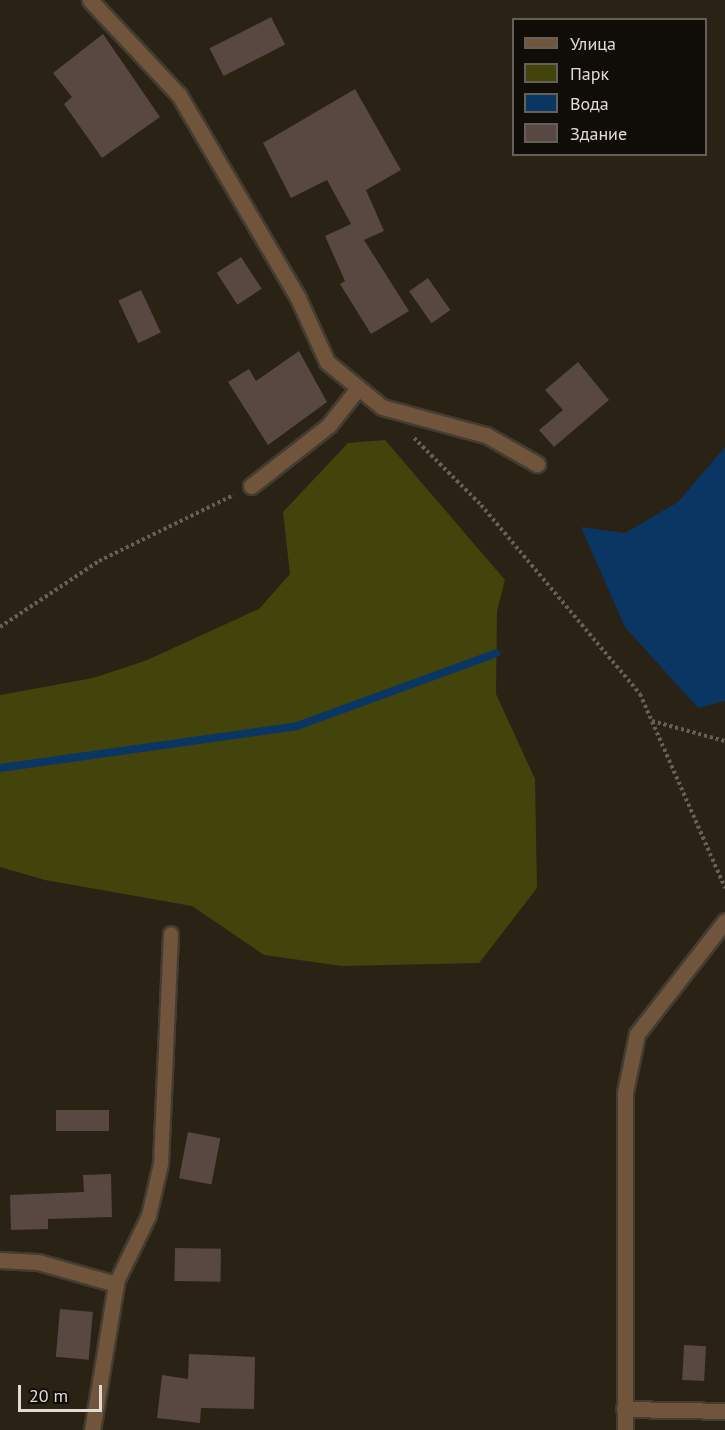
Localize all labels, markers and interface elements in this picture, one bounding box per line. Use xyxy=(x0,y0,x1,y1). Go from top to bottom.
legend xyxy=(512,18,707,156)
text: Улица xyxy=(570,32,616,55)
text: Парк xyxy=(570,62,609,85)
text: Вода xyxy=(570,92,609,115)
text: Здание xyxy=(570,122,627,145)
scale bar xyxy=(21,1373,105,1411)
text: 20 m xyxy=(29,1384,68,1407)

